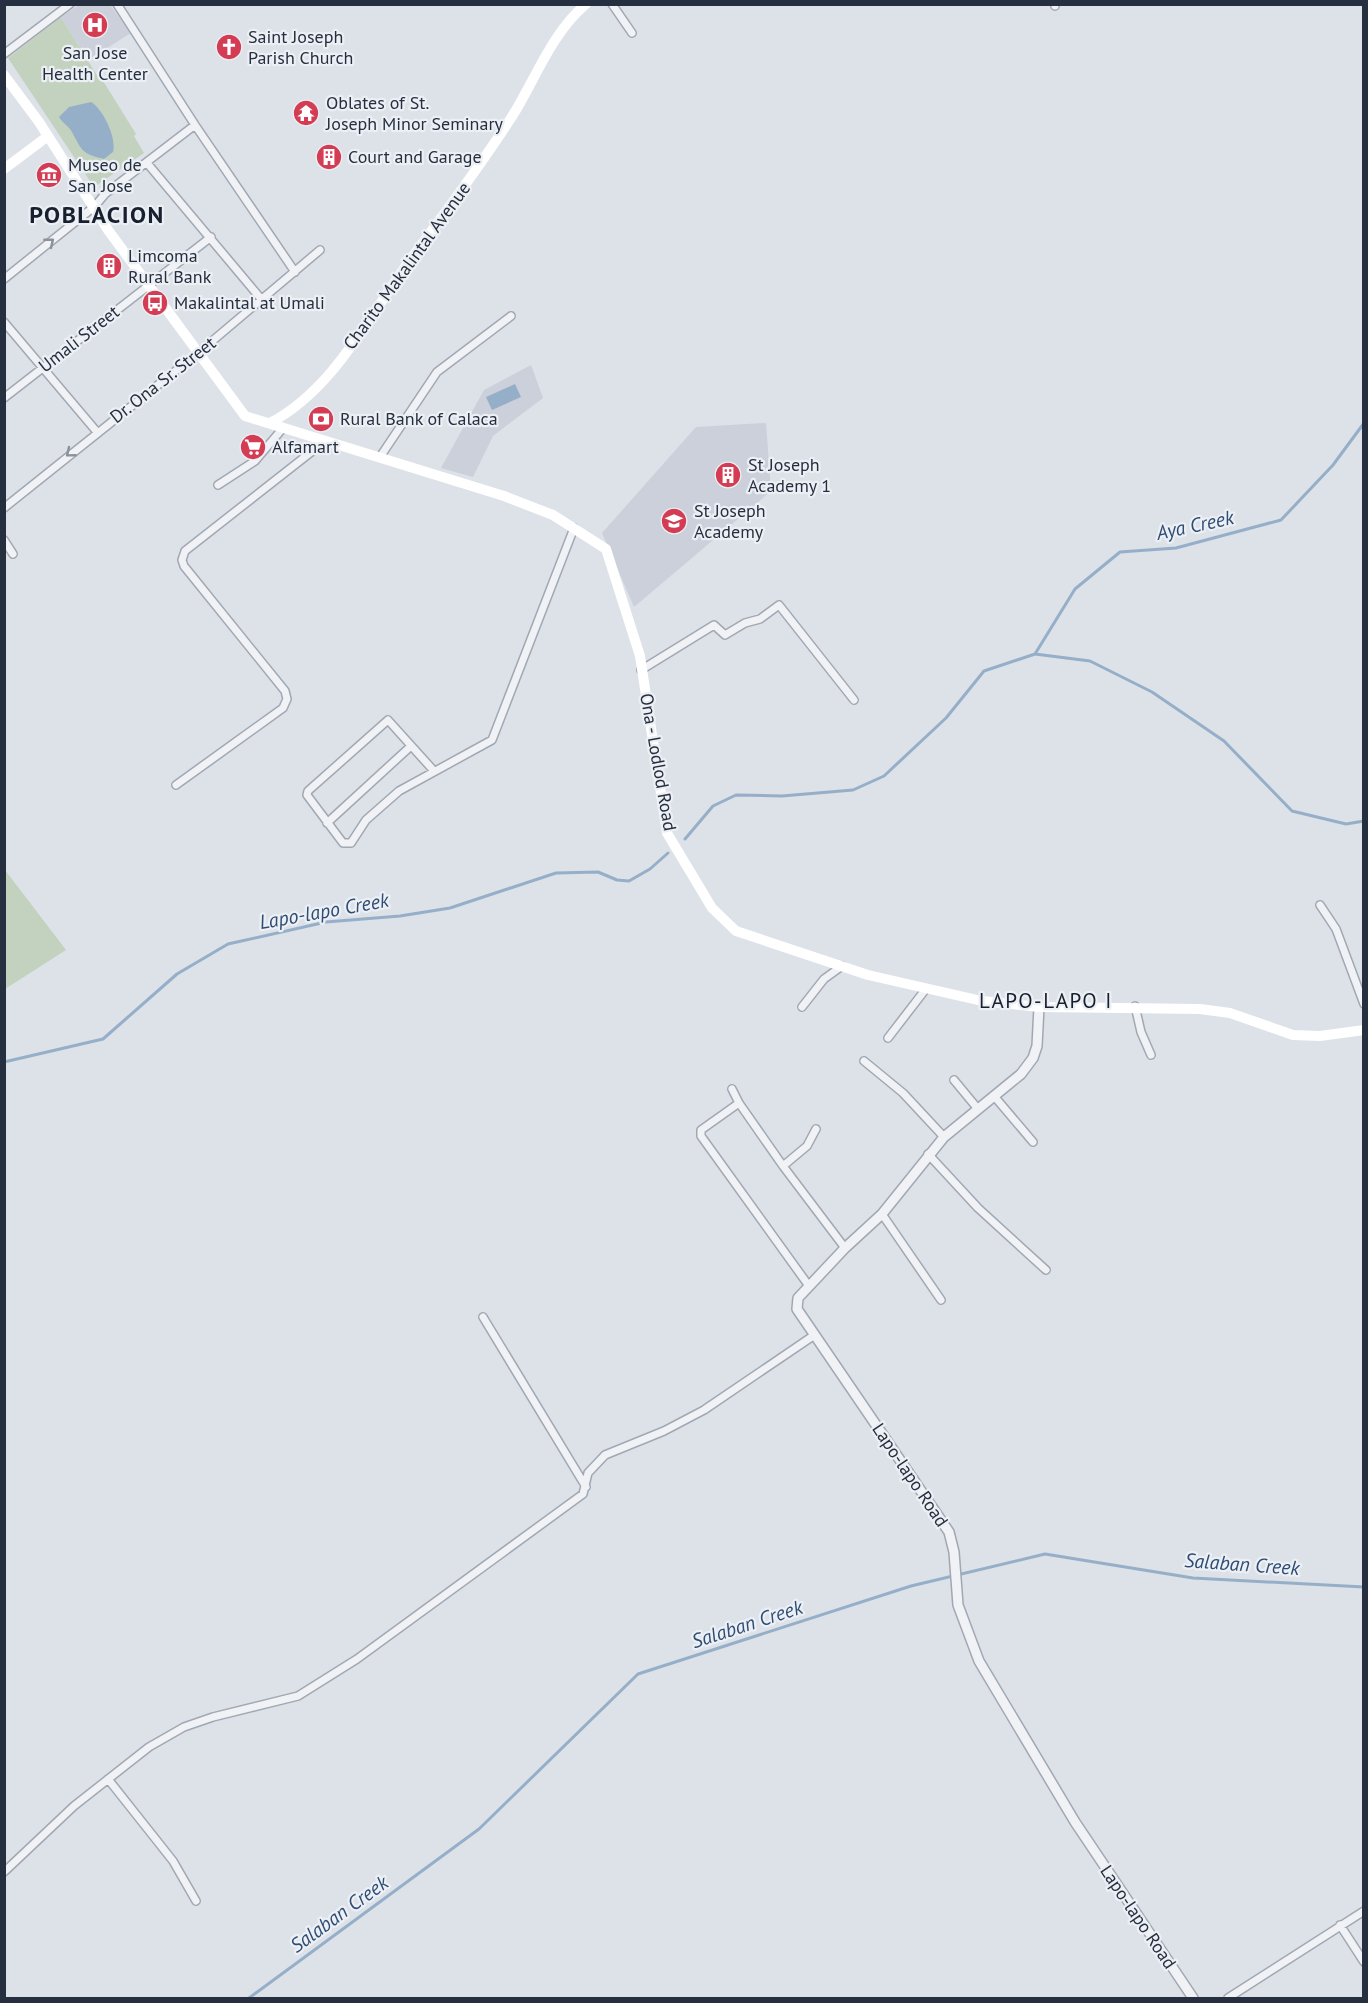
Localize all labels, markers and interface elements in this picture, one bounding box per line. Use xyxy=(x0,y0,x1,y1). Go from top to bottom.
hospital icon: San Jose Health Center xyxy=(80,10,110,40)
place label: Saint Joseph Parish Church xyxy=(248,25,353,69)
church icon: Saint Joseph Parish Church xyxy=(214,32,244,62)
place label: San Jose Health Center xyxy=(42,41,148,85)
place label: Oblates of St. Joseph Minor Seminary xyxy=(325,91,504,135)
temple icon: Oblates of St. Joseph Minor Seminary xyxy=(291,98,321,128)
building icon: Court and Garage xyxy=(314,142,344,172)
place label: Court and Garage xyxy=(348,145,482,168)
place label: Museo de San Jose xyxy=(68,153,142,197)
museum icon: Museo de San Jose xyxy=(34,160,64,190)
street label: Charito Makalintal Avenue xyxy=(338,177,475,354)
district label: POBLACION xyxy=(29,199,165,230)
one-way arrow xyxy=(43,239,54,250)
place label: Limcoma Rural Bank xyxy=(128,244,212,288)
building icon: Limcoma Rural Bank xyxy=(94,251,124,281)
bus stop icon: Makalintal at Umali xyxy=(140,288,170,318)
place label: Makalintal at Umali xyxy=(174,291,325,314)
street label: Umali Street xyxy=(34,300,124,377)
street label: Dr. Ona Sr. Street xyxy=(105,331,220,428)
bank icon: Rural Bank of Calaca xyxy=(306,404,336,434)
place label: Rural Bank of Calaca xyxy=(340,407,498,430)
supermarket icon: Alfamart xyxy=(238,432,268,462)
place label: Alfamart xyxy=(272,435,339,458)
one-way arrow xyxy=(66,446,77,457)
place label: St Joseph Academy 1 xyxy=(748,453,831,497)
building icon: St Joseph Academy 1 xyxy=(713,460,743,490)
place label: St Joseph Academy xyxy=(694,499,766,543)
water label: Aya Creek xyxy=(1153,504,1237,546)
school or university icon: St Joseph Academy xyxy=(659,506,689,536)
street label: Ona - Lodlod Road xyxy=(635,691,682,833)
water label: Lapo-lapo Creek xyxy=(257,887,392,935)
district label: LAPO-LAPO I xyxy=(979,987,1113,1014)
street label: Lapo-lapo Road xyxy=(867,1418,954,1531)
water label: Salaban Creek xyxy=(1184,1547,1301,1581)
water label: Salaban Creek xyxy=(688,1594,807,1654)
street label: Lapo-lapo Road xyxy=(1095,1860,1182,1973)
water label: Salaban Creek xyxy=(285,1869,394,1958)

